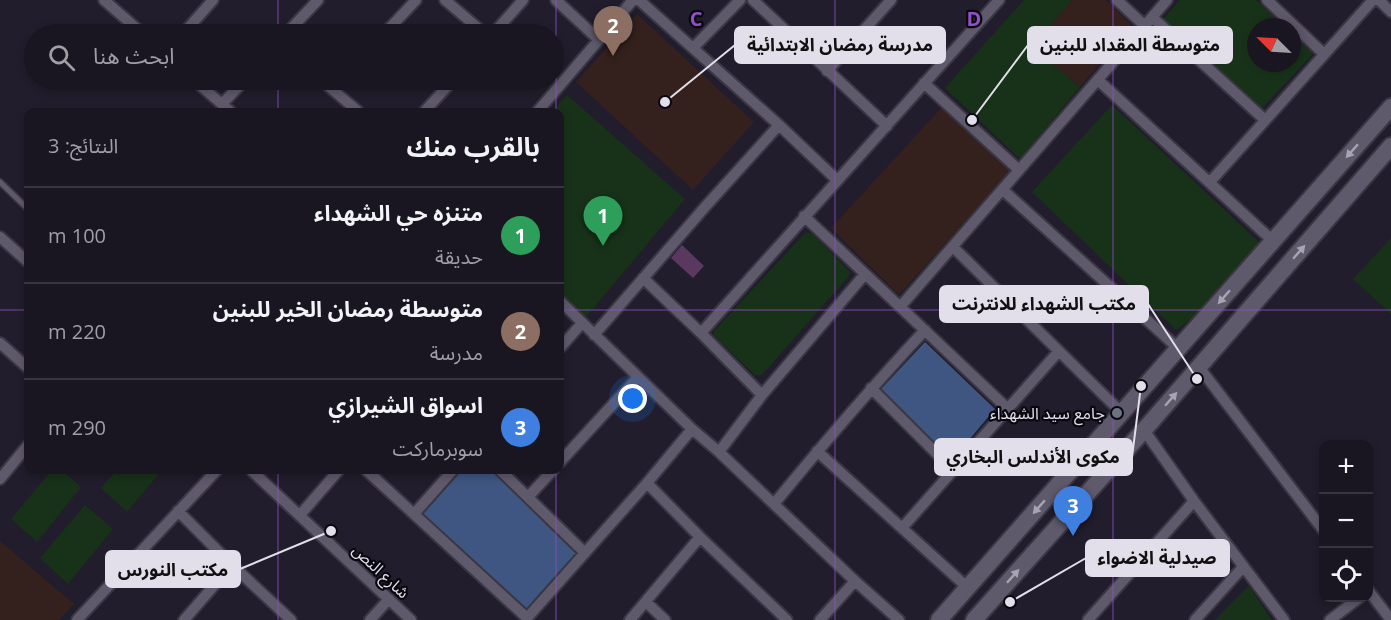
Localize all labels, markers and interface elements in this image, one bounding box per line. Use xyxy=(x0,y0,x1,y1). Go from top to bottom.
text: C xyxy=(690,5,703,32)
text: D xyxy=(967,5,981,32)
pin: 2 xyxy=(594,7,632,56)
north arrow xyxy=(1247,18,1301,72)
search box xyxy=(24,24,564,90)
callout: مدرسة رمضان الابتدائية xyxy=(735,27,945,63)
callout: متوسطة المقداد للبنين xyxy=(1028,27,1232,63)
text: مدرسة رمضان الابتدائية xyxy=(747,32,933,56)
text: متوسطة المقداد للبنين xyxy=(1040,32,1220,56)
text: ابحث هنا xyxy=(93,40,175,70)
icon: search xyxy=(45,41,78,74)
text: بالقرب منك xyxy=(406,128,540,164)
text: النتائج: 3 xyxy=(48,132,118,159)
one-way arrow xyxy=(1345,143,1359,158)
pin: 1 xyxy=(584,196,622,246)
text: متنزه حي الشهداء xyxy=(314,197,483,227)
text: 100 m xyxy=(48,222,106,249)
text: 1 xyxy=(515,222,526,249)
text: حديقة xyxy=(435,243,483,270)
one-way arrow xyxy=(1292,245,1305,260)
callout: مكتب الشهداء للانترنت xyxy=(940,286,1148,322)
one-way arrow xyxy=(1218,289,1231,304)
text: مكتب الشهداء للانترنت xyxy=(952,291,1136,315)
text: متوسطة رمضان الخير للبنين xyxy=(213,293,483,323)
text: 220 m xyxy=(48,318,106,345)
text: 2 xyxy=(515,318,526,345)
text: مدرسة xyxy=(430,339,483,366)
your location xyxy=(618,384,647,413)
text: اسواق الشيرازي xyxy=(328,389,483,419)
one-way arrow xyxy=(1164,391,1177,407)
place label: جامع سيد الشهداء xyxy=(990,402,1105,426)
marker: جامع سيد الشهداء xyxy=(1110,406,1124,420)
text: 290 m xyxy=(48,414,106,441)
text: 3 xyxy=(515,414,526,441)
text: سوبرماركت xyxy=(392,435,483,462)
callout: مكوى الأندلس البخاري xyxy=(935,439,1132,475)
map controls xyxy=(1319,440,1373,602)
button: + xyxy=(1319,440,1373,494)
text: مكوى الأندلس البخاري xyxy=(946,444,1120,471)
pin: 3 xyxy=(1054,486,1092,536)
button: − xyxy=(1319,494,1373,548)
one-way arrow xyxy=(1032,499,1046,514)
street label: شارع النص xyxy=(346,539,414,605)
callout: صيدلية الاضواء xyxy=(1086,540,1229,576)
text: صيدلية الاضواء xyxy=(1097,545,1217,569)
button: locate xyxy=(1319,548,1373,602)
callout: مكتب النورس xyxy=(106,551,240,587)
text: مكتب النورس xyxy=(118,557,228,581)
one-way arrow xyxy=(1006,569,1020,584)

